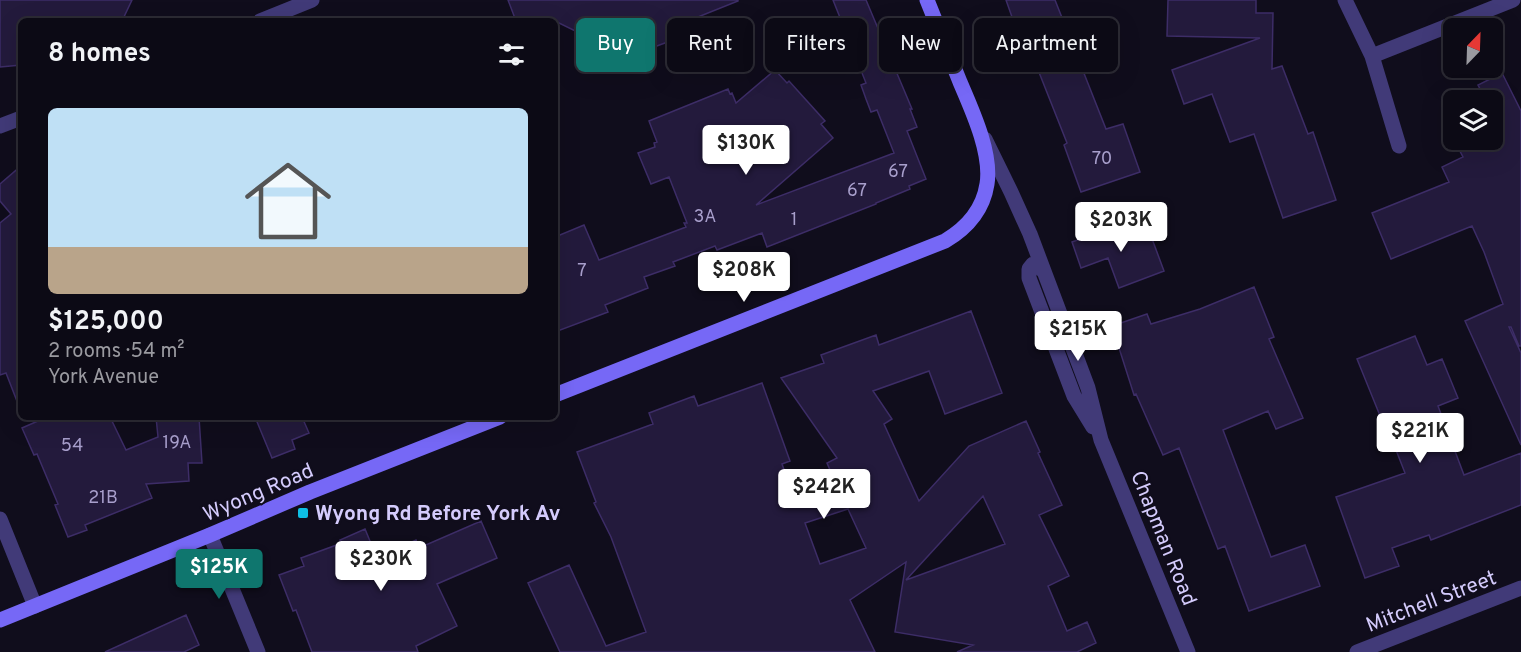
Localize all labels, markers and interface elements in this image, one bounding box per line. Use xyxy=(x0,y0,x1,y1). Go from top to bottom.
chip: Buy xyxy=(576,18,655,72)
chip: Rent xyxy=(667,18,753,72)
chip: Filters xyxy=(765,18,867,72)
chip: New xyxy=(879,18,962,72)
chip: Apartment xyxy=(974,18,1118,72)
north arrow xyxy=(1443,18,1503,78)
map controls xyxy=(1443,18,1503,150)
text: 8 homes xyxy=(48,38,151,71)
icon: filters xyxy=(495,38,528,71)
button: layers xyxy=(1443,90,1503,150)
pin: $130K xyxy=(704,125,788,176)
text: $130K xyxy=(716,131,776,157)
icon: home xyxy=(234,147,342,255)
house number: 70 xyxy=(1092,148,1112,171)
house number: 67 xyxy=(888,161,908,184)
house number: 67 xyxy=(847,180,867,203)
pin: $203K xyxy=(1079,202,1163,253)
house number: 3A xyxy=(694,206,716,229)
text: $203K xyxy=(1089,208,1153,234)
house number: 1 xyxy=(791,209,797,232)
pin: $208K xyxy=(702,252,786,303)
text: $208K xyxy=(712,258,776,284)
house number: 7 xyxy=(577,260,587,283)
text: $125,000 xyxy=(48,306,164,339)
pin: $215K xyxy=(1036,311,1120,362)
text: $215K xyxy=(1049,317,1107,343)
text: 2 rooms · 54 m² xyxy=(48,339,185,365)
text: York Avenue xyxy=(48,365,159,391)
pin: $221K xyxy=(1378,413,1462,464)
text: $221K xyxy=(1391,419,1449,445)
house number: 19A xyxy=(163,432,191,455)
house number: 54 xyxy=(61,435,83,458)
street label: Wyong Road xyxy=(199,458,318,529)
street label: Chapman Road xyxy=(1123,467,1202,610)
pin: $242K xyxy=(782,469,866,520)
text: $242K xyxy=(792,475,856,501)
house number: 21B xyxy=(88,487,118,510)
place label: Wyong Rd Before York Av xyxy=(315,501,561,528)
marker: Wyong Rd Before York Av xyxy=(296,506,310,520)
pin: $230K xyxy=(339,541,423,592)
text: $230K xyxy=(349,547,413,573)
pin: $125K xyxy=(177,549,261,600)
text: $125K xyxy=(190,555,248,581)
street label: Mitchell Street xyxy=(1362,565,1501,640)

